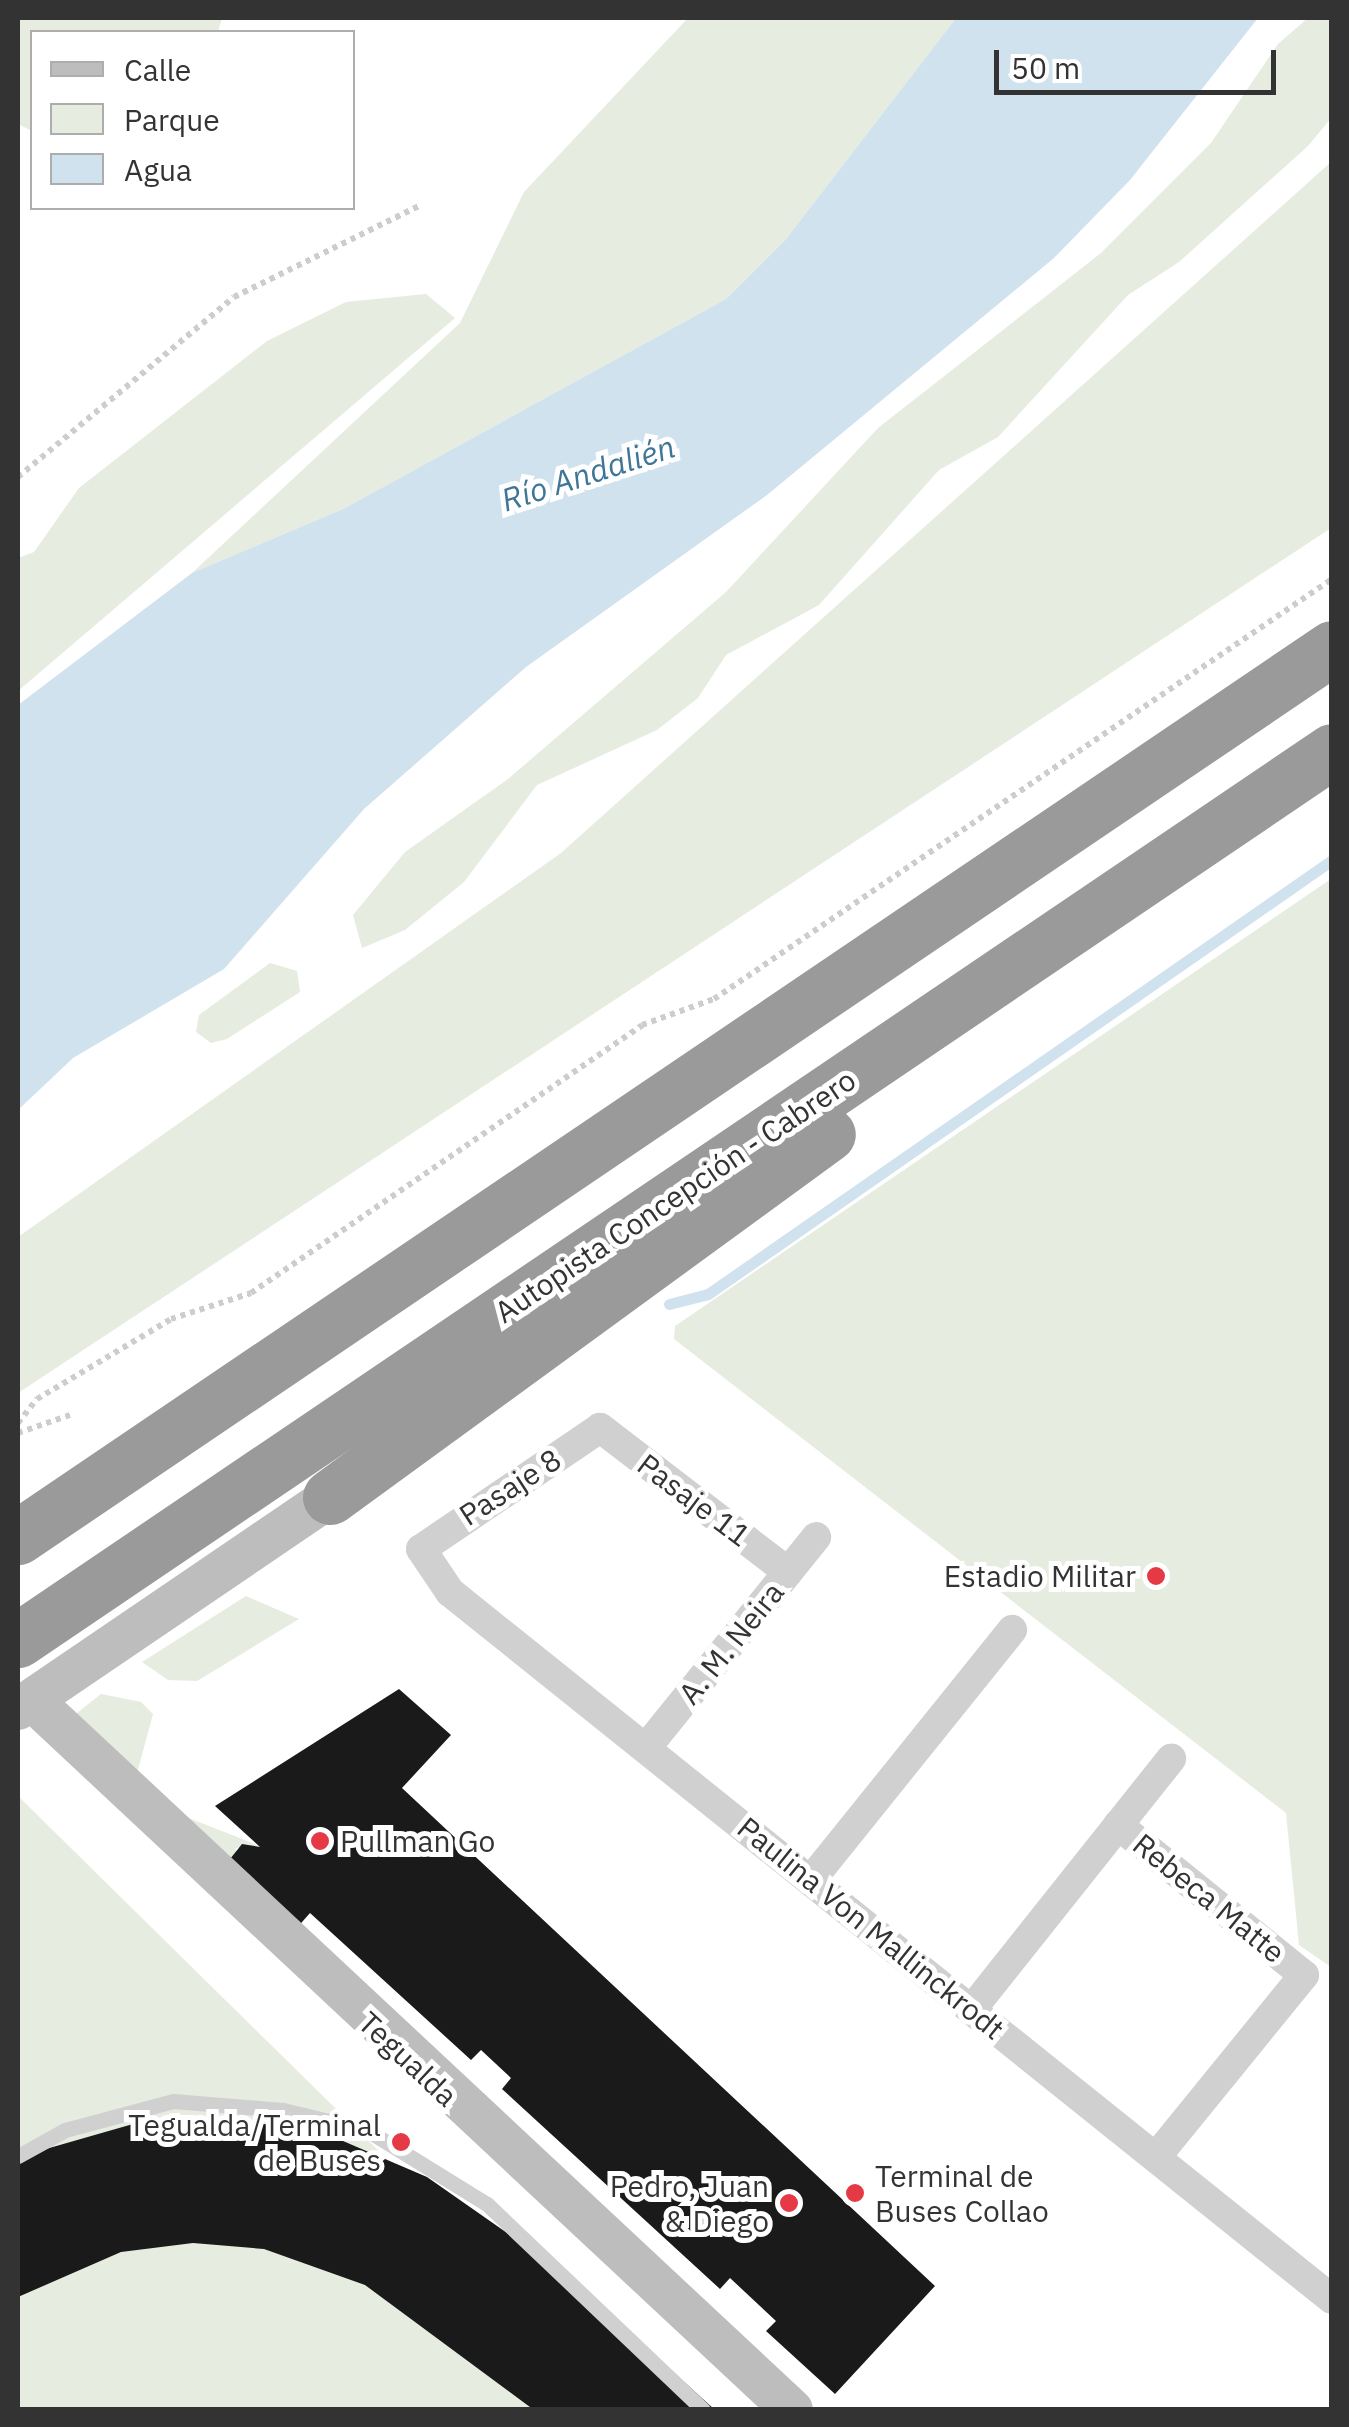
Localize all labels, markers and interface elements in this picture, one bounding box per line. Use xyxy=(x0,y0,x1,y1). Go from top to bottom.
legend xyxy=(30,30,355,210)
scale bar xyxy=(999,30,1282,92)
text: 50 m xyxy=(1011,48,1080,87)
text: Calle xyxy=(124,50,191,89)
text: Parque xyxy=(124,100,220,139)
text: Agua xyxy=(124,150,192,189)
water label: Río Andalién xyxy=(496,427,680,519)
street label: Autopista Concepción - Cabrero xyxy=(488,1062,862,1330)
street label: Pasaje 8 xyxy=(453,1441,567,1533)
street label: Pasaje 11 xyxy=(631,1446,757,1554)
place label: Estadio Militar xyxy=(944,1558,1136,1594)
marker: Estadio Militar xyxy=(1145,1565,1167,1587)
street label: A. M. Neira xyxy=(671,1575,791,1711)
street label: Paulina Von Mallinckrodt xyxy=(730,1809,1012,2047)
place label: Pullman Go xyxy=(340,1823,495,1859)
street label: Rebeca Matte xyxy=(1126,1826,1292,1970)
marker: Pullman Go xyxy=(309,1830,331,1852)
street label: Tegualda xyxy=(351,2004,465,2114)
place label: Tegualda/Terminal de Buses xyxy=(128,2107,381,2178)
marker: Tegualda/Terminal de Buses xyxy=(390,2131,412,2153)
place label: Terminal de Buses Collao xyxy=(875,2158,1049,2228)
place label: Pedro, Juan & Diego xyxy=(610,2168,769,2238)
marker: Terminal de Buses Collao xyxy=(844,2182,866,2204)
marker: Pedro, Juan & Diego xyxy=(778,2192,800,2214)

